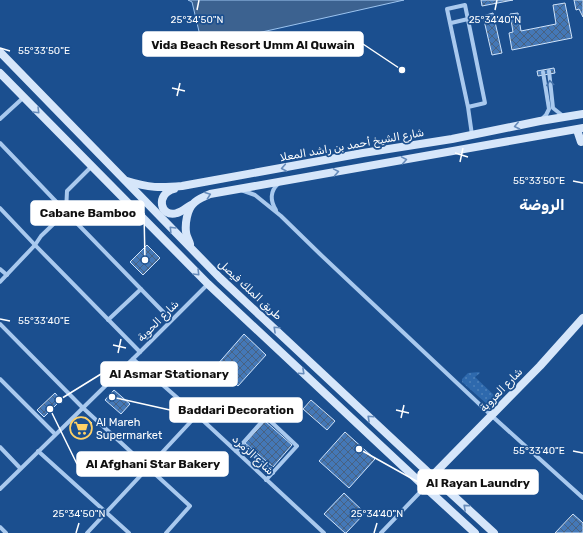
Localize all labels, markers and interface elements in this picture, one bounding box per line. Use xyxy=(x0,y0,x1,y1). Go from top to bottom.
text: 25°34'50"N xyxy=(171,14,223,26)
text: 25°34'40"N xyxy=(469,14,521,26)
callout: Vida Beach Resort Umm Al Quwain xyxy=(143,32,363,56)
text: Vida Beach Resort Umm Al Quwain xyxy=(151,38,355,52)
text: 55°33'50"E xyxy=(18,45,70,57)
one-way arrow xyxy=(546,80,555,86)
one-way arrow xyxy=(32,106,40,114)
one-way arrow xyxy=(514,121,520,130)
street label: شارع الشيخ أحمد بن راشد المعلا xyxy=(279,126,425,166)
one-way arrow xyxy=(401,157,407,165)
one-way arrow xyxy=(281,163,287,172)
one-way arrow xyxy=(332,168,339,176)
text: 55°33'50"E xyxy=(513,175,565,187)
one-way arrow xyxy=(204,192,211,200)
district label: الروضة xyxy=(519,196,565,214)
callout: Cabane Bamboo xyxy=(31,201,144,225)
text: Cabane Bamboo xyxy=(40,206,136,220)
one-way arrow xyxy=(169,226,177,234)
street label: طريق الملك فيصل xyxy=(215,257,285,324)
one-way arrow xyxy=(192,268,200,276)
street label: شارع الحوية xyxy=(135,298,183,346)
text: 55°33'40"E xyxy=(18,315,70,327)
one-way arrow xyxy=(273,327,280,334)
callout: Al Asmar Stationary xyxy=(101,362,237,386)
street label: شارع العروبة xyxy=(477,365,527,416)
text: Al Asmar Stationary xyxy=(109,367,229,381)
one-way arrow xyxy=(297,367,305,375)
callout: Baddari Decoration xyxy=(170,398,302,422)
text: Baddari Decoration xyxy=(178,403,294,417)
supermarket icon: Al Mareh Supermarket xyxy=(68,415,94,441)
one-way arrow xyxy=(367,415,375,423)
place label: Al Mareh Supermarket xyxy=(96,416,163,442)
street label: شارع الزمرد xyxy=(228,432,276,479)
text: 55°33'40"E xyxy=(513,445,565,457)
callout: Al Afghani Star Bakery xyxy=(77,452,228,476)
text: Al Afghani Star Bakery xyxy=(86,457,220,471)
callout: Al Rayan Laundry xyxy=(418,470,538,494)
text: Al Rayan Laundry xyxy=(426,476,530,490)
one-way arrow xyxy=(463,504,470,511)
text: 25°34'50"N xyxy=(53,508,105,520)
text: 25°34'40"N xyxy=(351,508,403,520)

